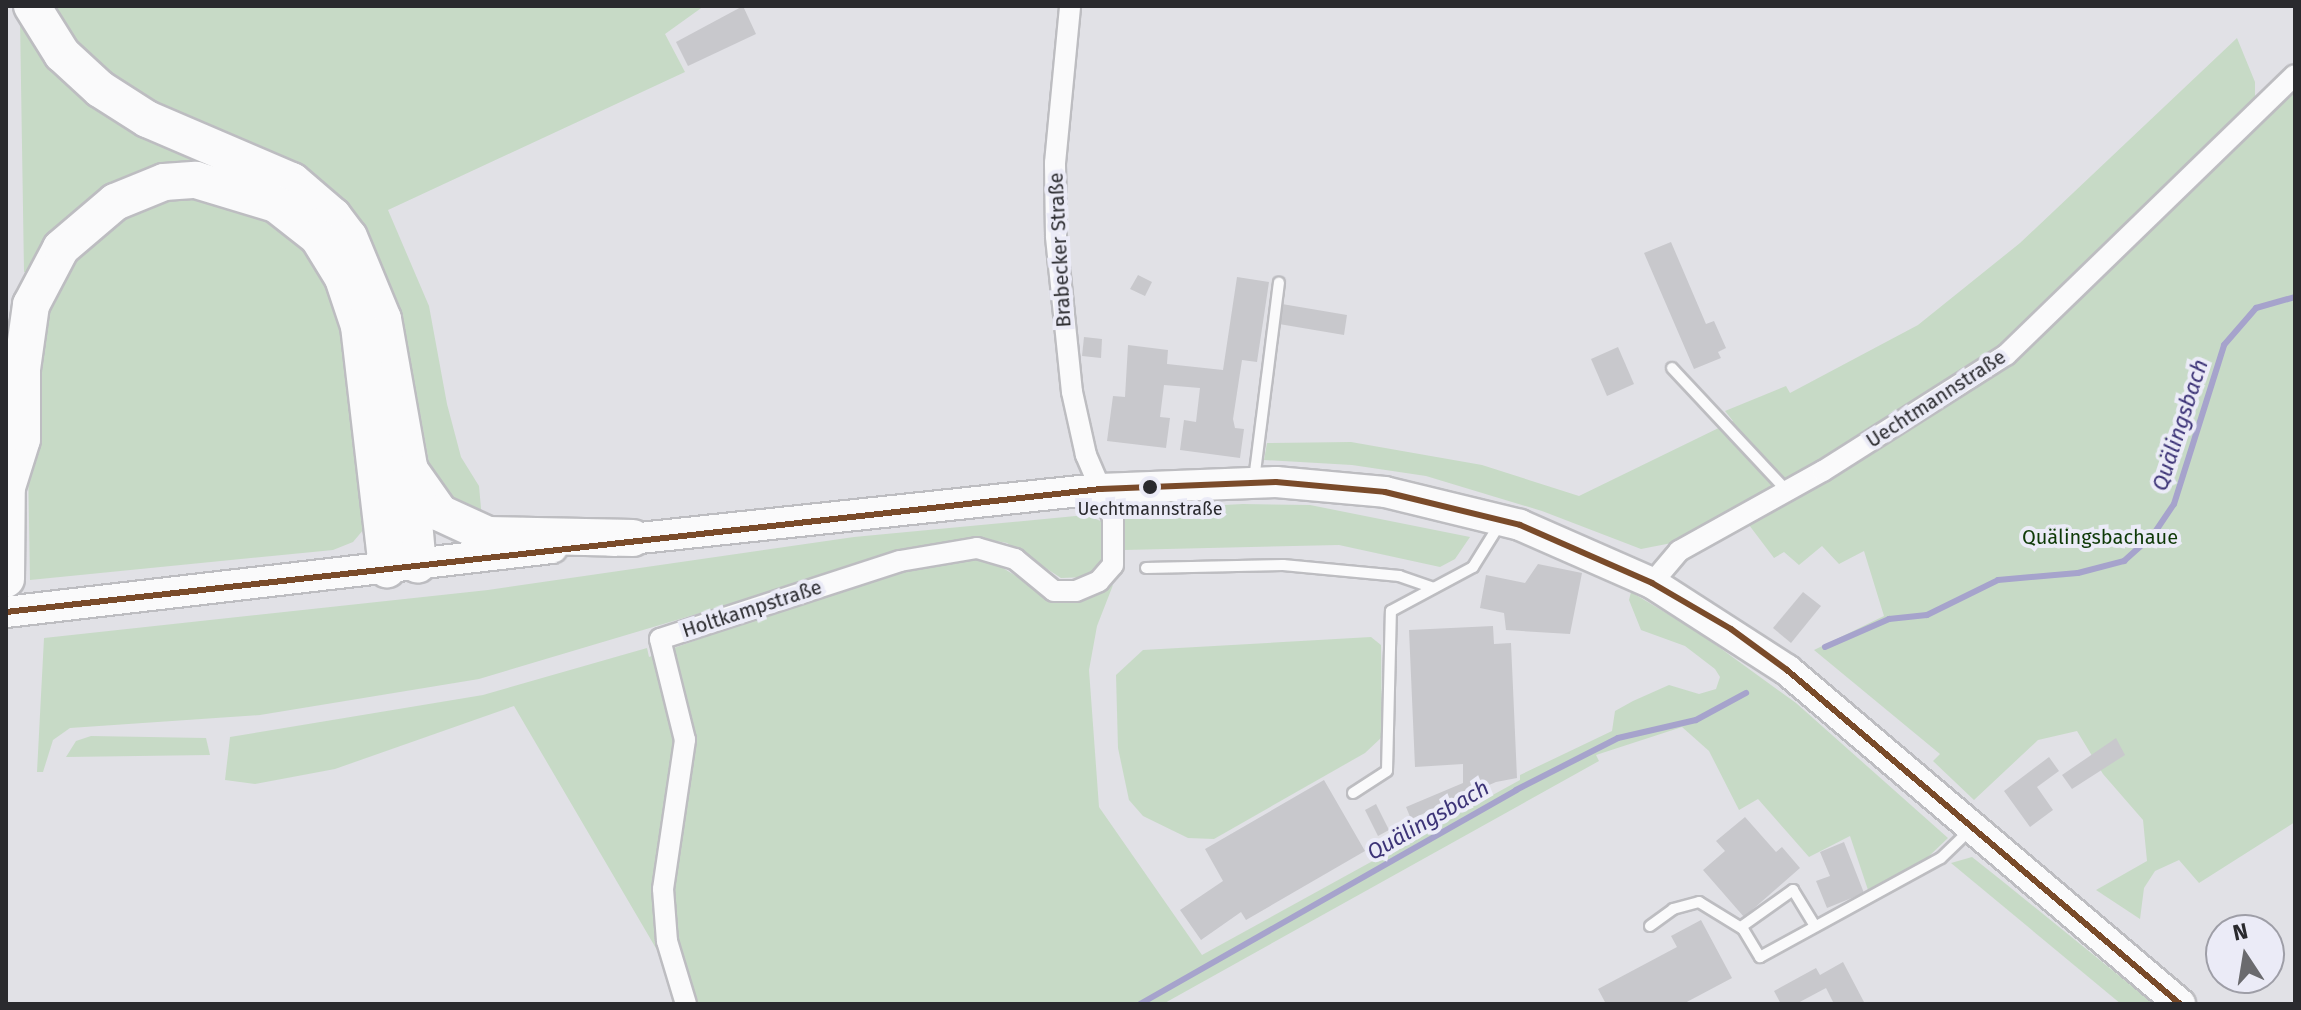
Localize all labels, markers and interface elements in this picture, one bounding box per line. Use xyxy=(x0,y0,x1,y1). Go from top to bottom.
street label: Brabecker Straße xyxy=(1044,172,1076,328)
street label: Uechtmannstraße xyxy=(1862,345,2010,453)
water label: Quälingsbach xyxy=(2146,356,2214,494)
marker: Uechtmannstraße xyxy=(1142,479,1158,495)
place label: Uechtmannstraße xyxy=(1077,498,1223,520)
park label: Quälingsbachaue xyxy=(2022,525,2178,549)
street label: Holtkampstraße xyxy=(679,575,825,643)
water label: Quälingsbach xyxy=(1362,774,1494,866)
north arrow xyxy=(2205,914,2285,994)
text: N xyxy=(2230,917,2250,947)

